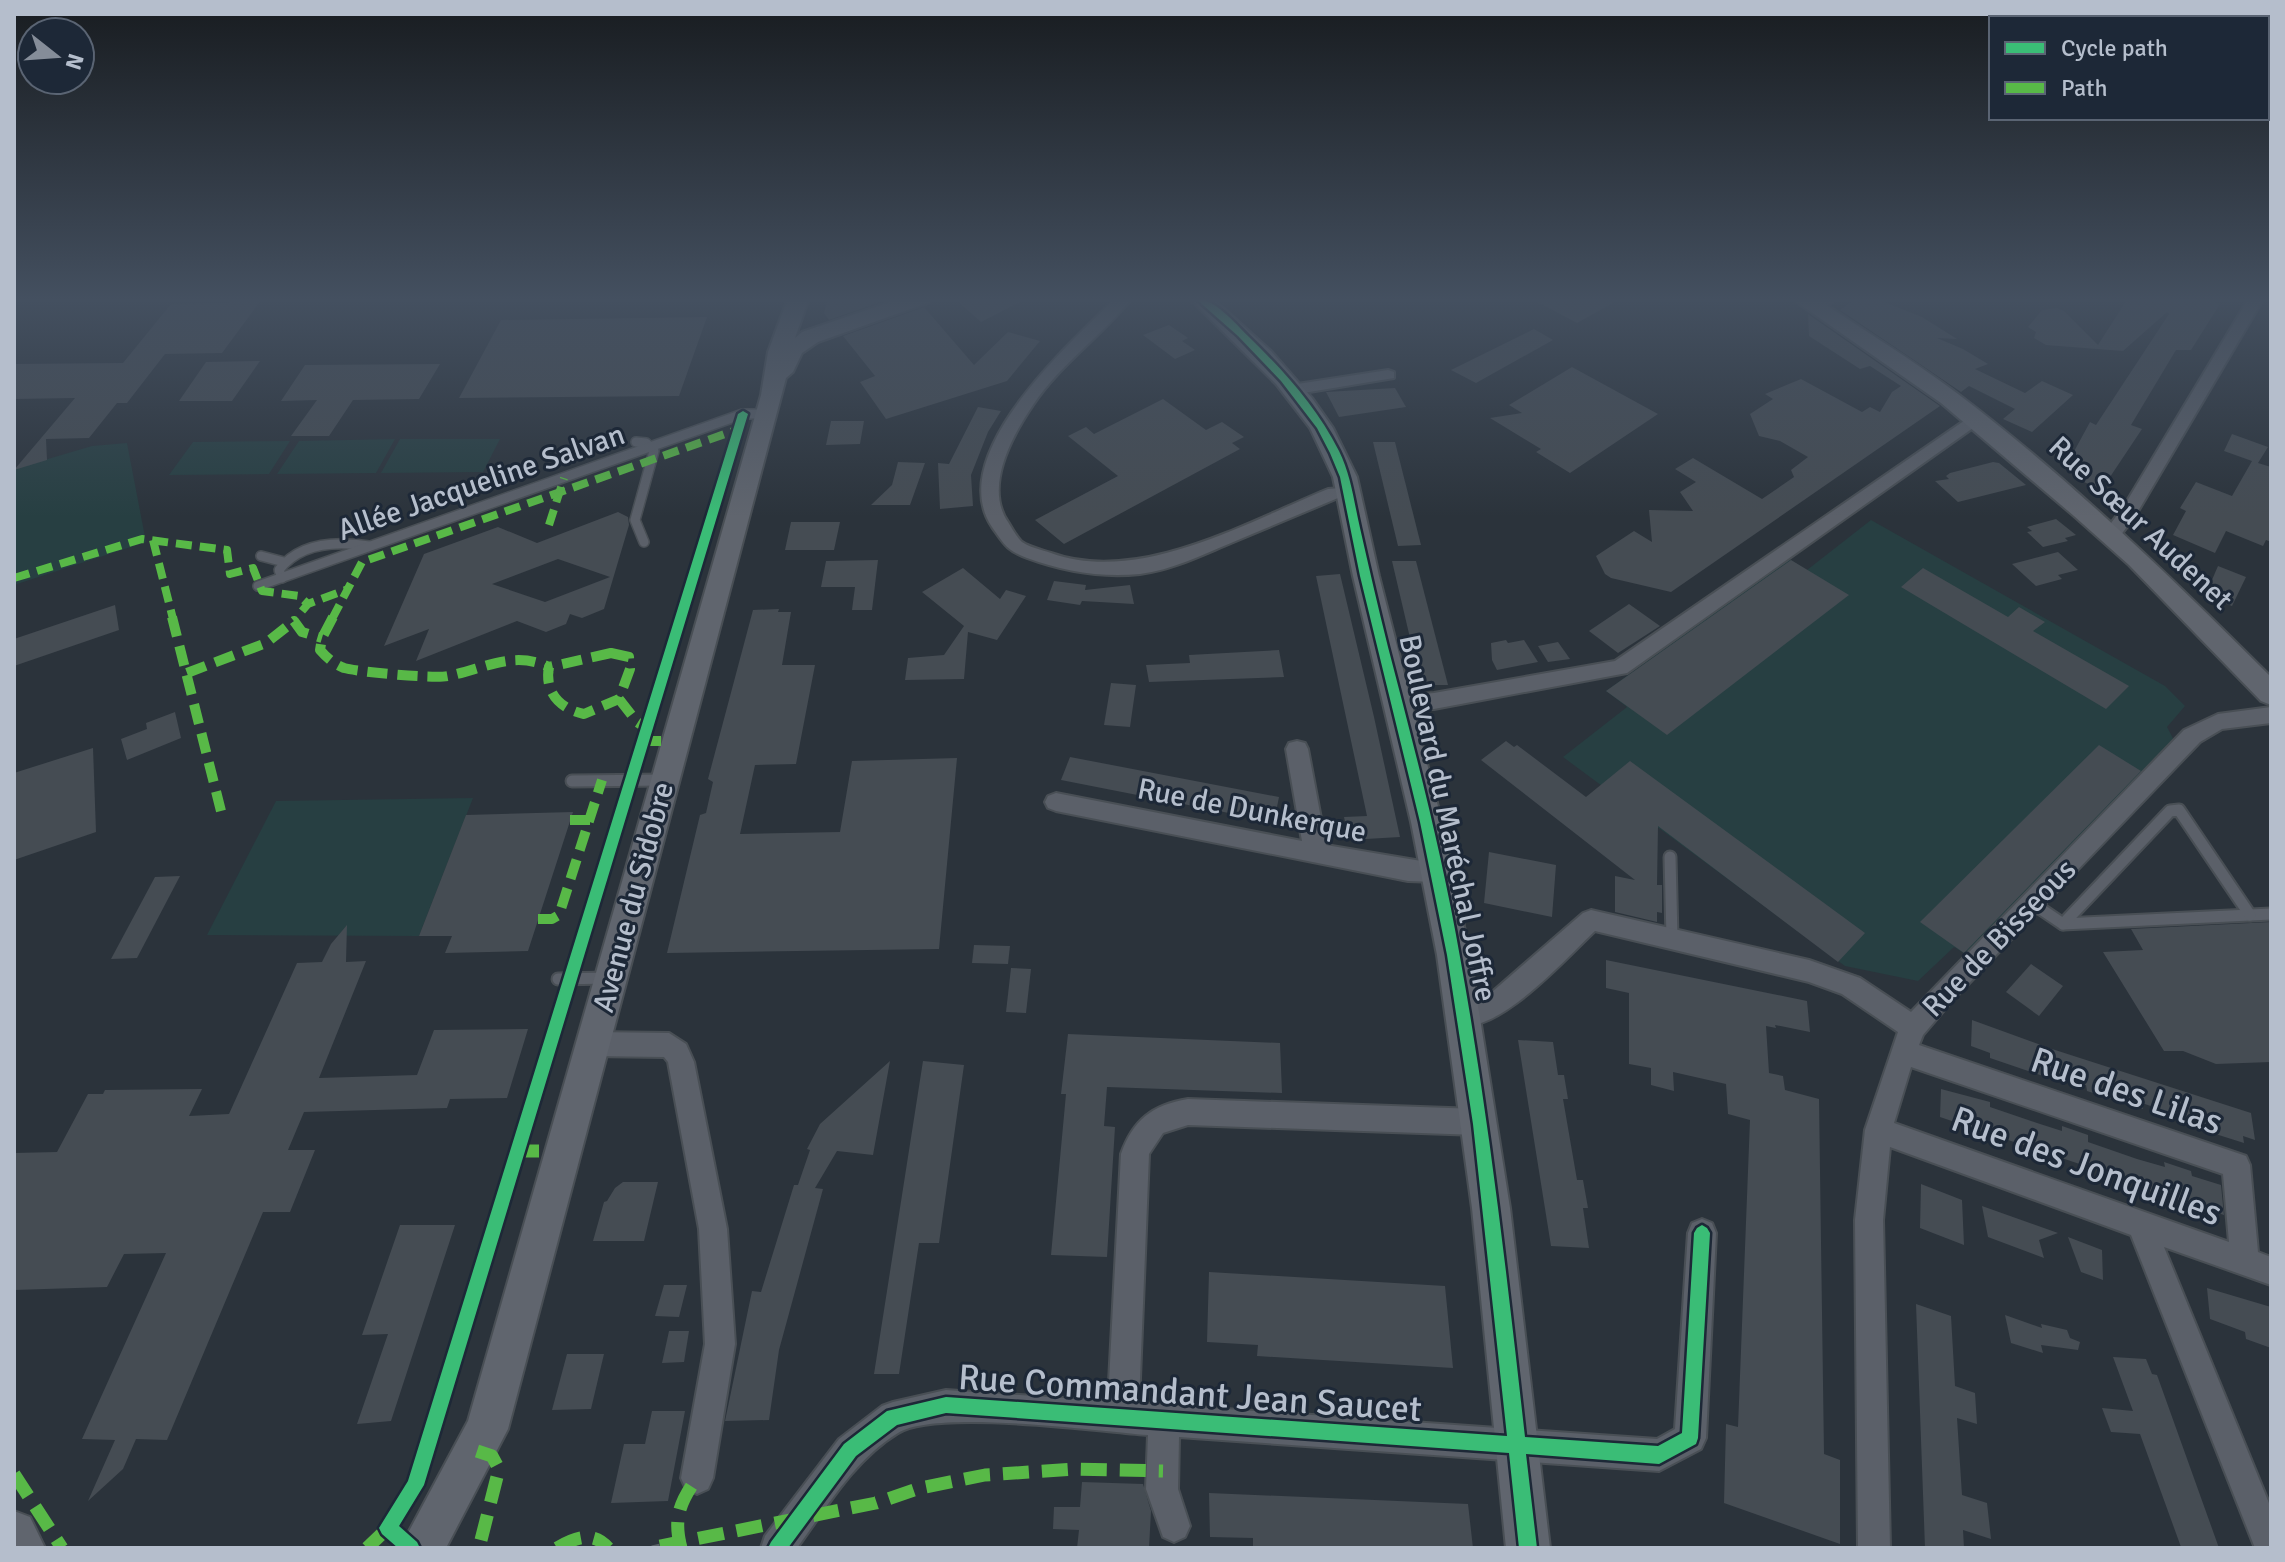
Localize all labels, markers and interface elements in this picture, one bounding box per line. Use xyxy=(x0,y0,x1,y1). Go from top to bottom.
north arrow xyxy=(16,16,96,96)
legend xyxy=(1989,16,2269,120)
text: Cycle path xyxy=(2061,33,2168,63)
text: N xyxy=(59,50,90,73)
text: Path xyxy=(2061,73,2107,103)
street label: Allée Jacqueline Salvan xyxy=(333,416,630,549)
street label: Rue Sœur Audenet xyxy=(2041,429,2240,618)
street label: Boulevard du Maréchal Joffre xyxy=(1390,631,1505,1005)
street label: Rue de Dunkerque xyxy=(1134,770,1370,851)
street label: Avenue du Sidobre xyxy=(585,778,682,1016)
street label: Rue de Bisseous xyxy=(1915,852,2084,1025)
street label: Rue des Lilas xyxy=(2025,1038,2228,1145)
street label: Rue des Jonquilles xyxy=(1945,1097,2228,1236)
street label: Rue Commandant Jean Saucet xyxy=(957,1355,1423,1432)

